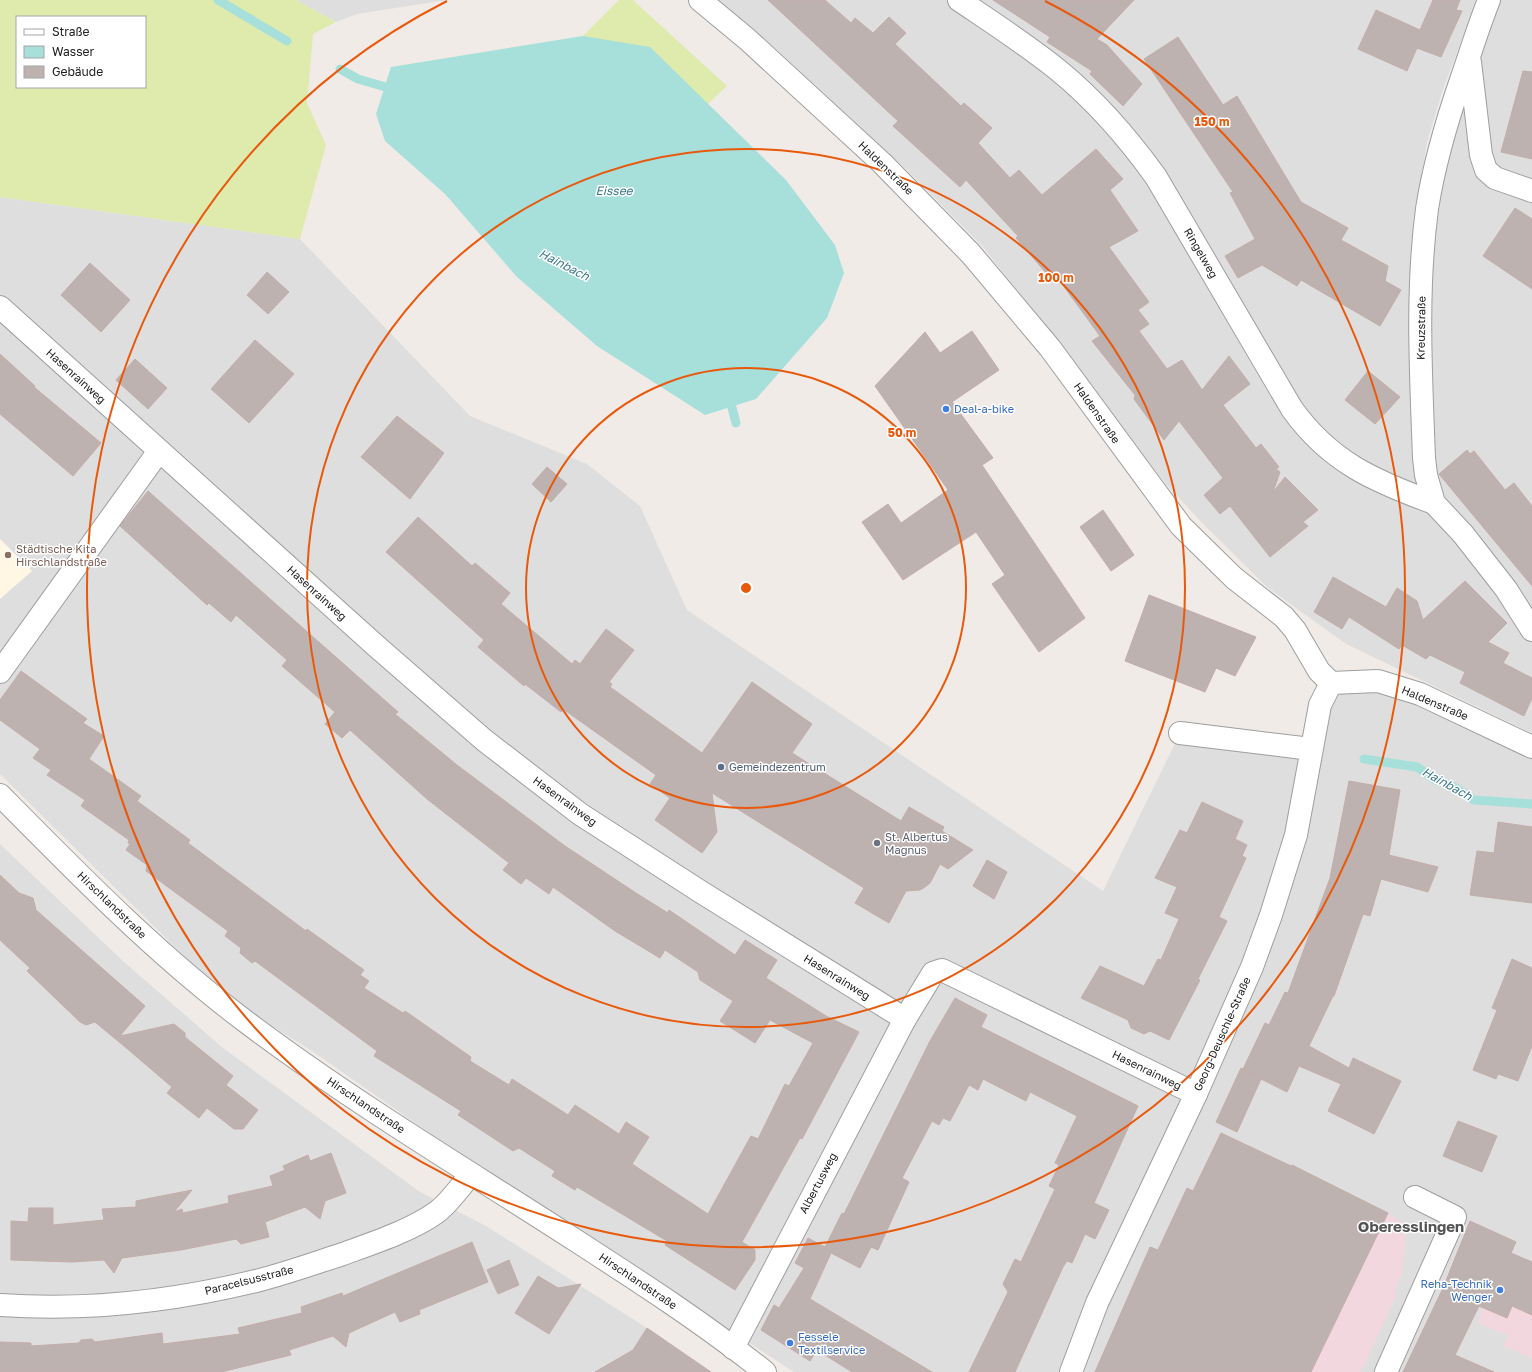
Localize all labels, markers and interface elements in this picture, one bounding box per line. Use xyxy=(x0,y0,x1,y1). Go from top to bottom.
legend xyxy=(16,16,146,88)
text: Straße xyxy=(52,24,90,39)
text: Wasser xyxy=(52,44,95,59)
text: Gebäude xyxy=(52,64,103,79)
text: 150 m xyxy=(1195,114,1229,129)
street label: Haldenstraße xyxy=(856,138,917,197)
water label: Eissee xyxy=(595,183,634,198)
street label: Ringelweg xyxy=(1182,225,1221,280)
water label: Hainbach xyxy=(537,245,592,284)
text: 100 m xyxy=(1038,270,1074,285)
street label: Kreuzstraße xyxy=(1413,296,1428,360)
street label: Hasenrainweg xyxy=(44,346,109,406)
street label: Haldenstraße xyxy=(1072,380,1123,446)
place label: Deal-a-bike xyxy=(954,402,1014,415)
marker: Deal-a-bike xyxy=(941,404,951,414)
text: 50 m xyxy=(888,425,916,440)
place label: Städtische Kita Hirschlandstraße xyxy=(16,542,107,568)
marker: Städtische Kita Hirschlandstraße xyxy=(3,550,13,560)
street label: Hasenrainweg xyxy=(285,563,350,623)
centre of rings xyxy=(739,581,753,595)
street label: Haldenstraße xyxy=(1400,683,1471,722)
place label: Gemeindezentrum xyxy=(729,760,826,773)
marker: Gemeindezentrum xyxy=(716,762,726,772)
water label: Hainbach xyxy=(1420,764,1475,804)
street label: Hasenrainweg xyxy=(531,773,600,828)
place label: St. Albertus Magnus xyxy=(885,830,948,856)
marker: St. Albertus Magnus xyxy=(872,838,882,848)
street label: Hirschlandstraße xyxy=(75,868,150,941)
street label: Hasenrainweg xyxy=(802,951,873,1002)
street label: Georg-Deuschle-Straße xyxy=(1190,975,1253,1093)
street label: Hasenrainweg xyxy=(1110,1047,1184,1092)
street label: Hirschlandstraße xyxy=(325,1074,408,1135)
street label: Albertusweg xyxy=(796,1150,839,1215)
district label: Oberesslingen xyxy=(1358,1217,1464,1235)
street label: Hirschlandstraße xyxy=(597,1250,680,1311)
street label: Paracelsusstraße xyxy=(203,1262,295,1297)
place label: Reha-Technik Wenger xyxy=(1421,1277,1493,1303)
marker: Reha-Technik Wenger xyxy=(1495,1285,1505,1295)
place label: Fessele Textilservice xyxy=(798,1330,865,1356)
marker: Fessele Textilservice xyxy=(785,1338,795,1348)

